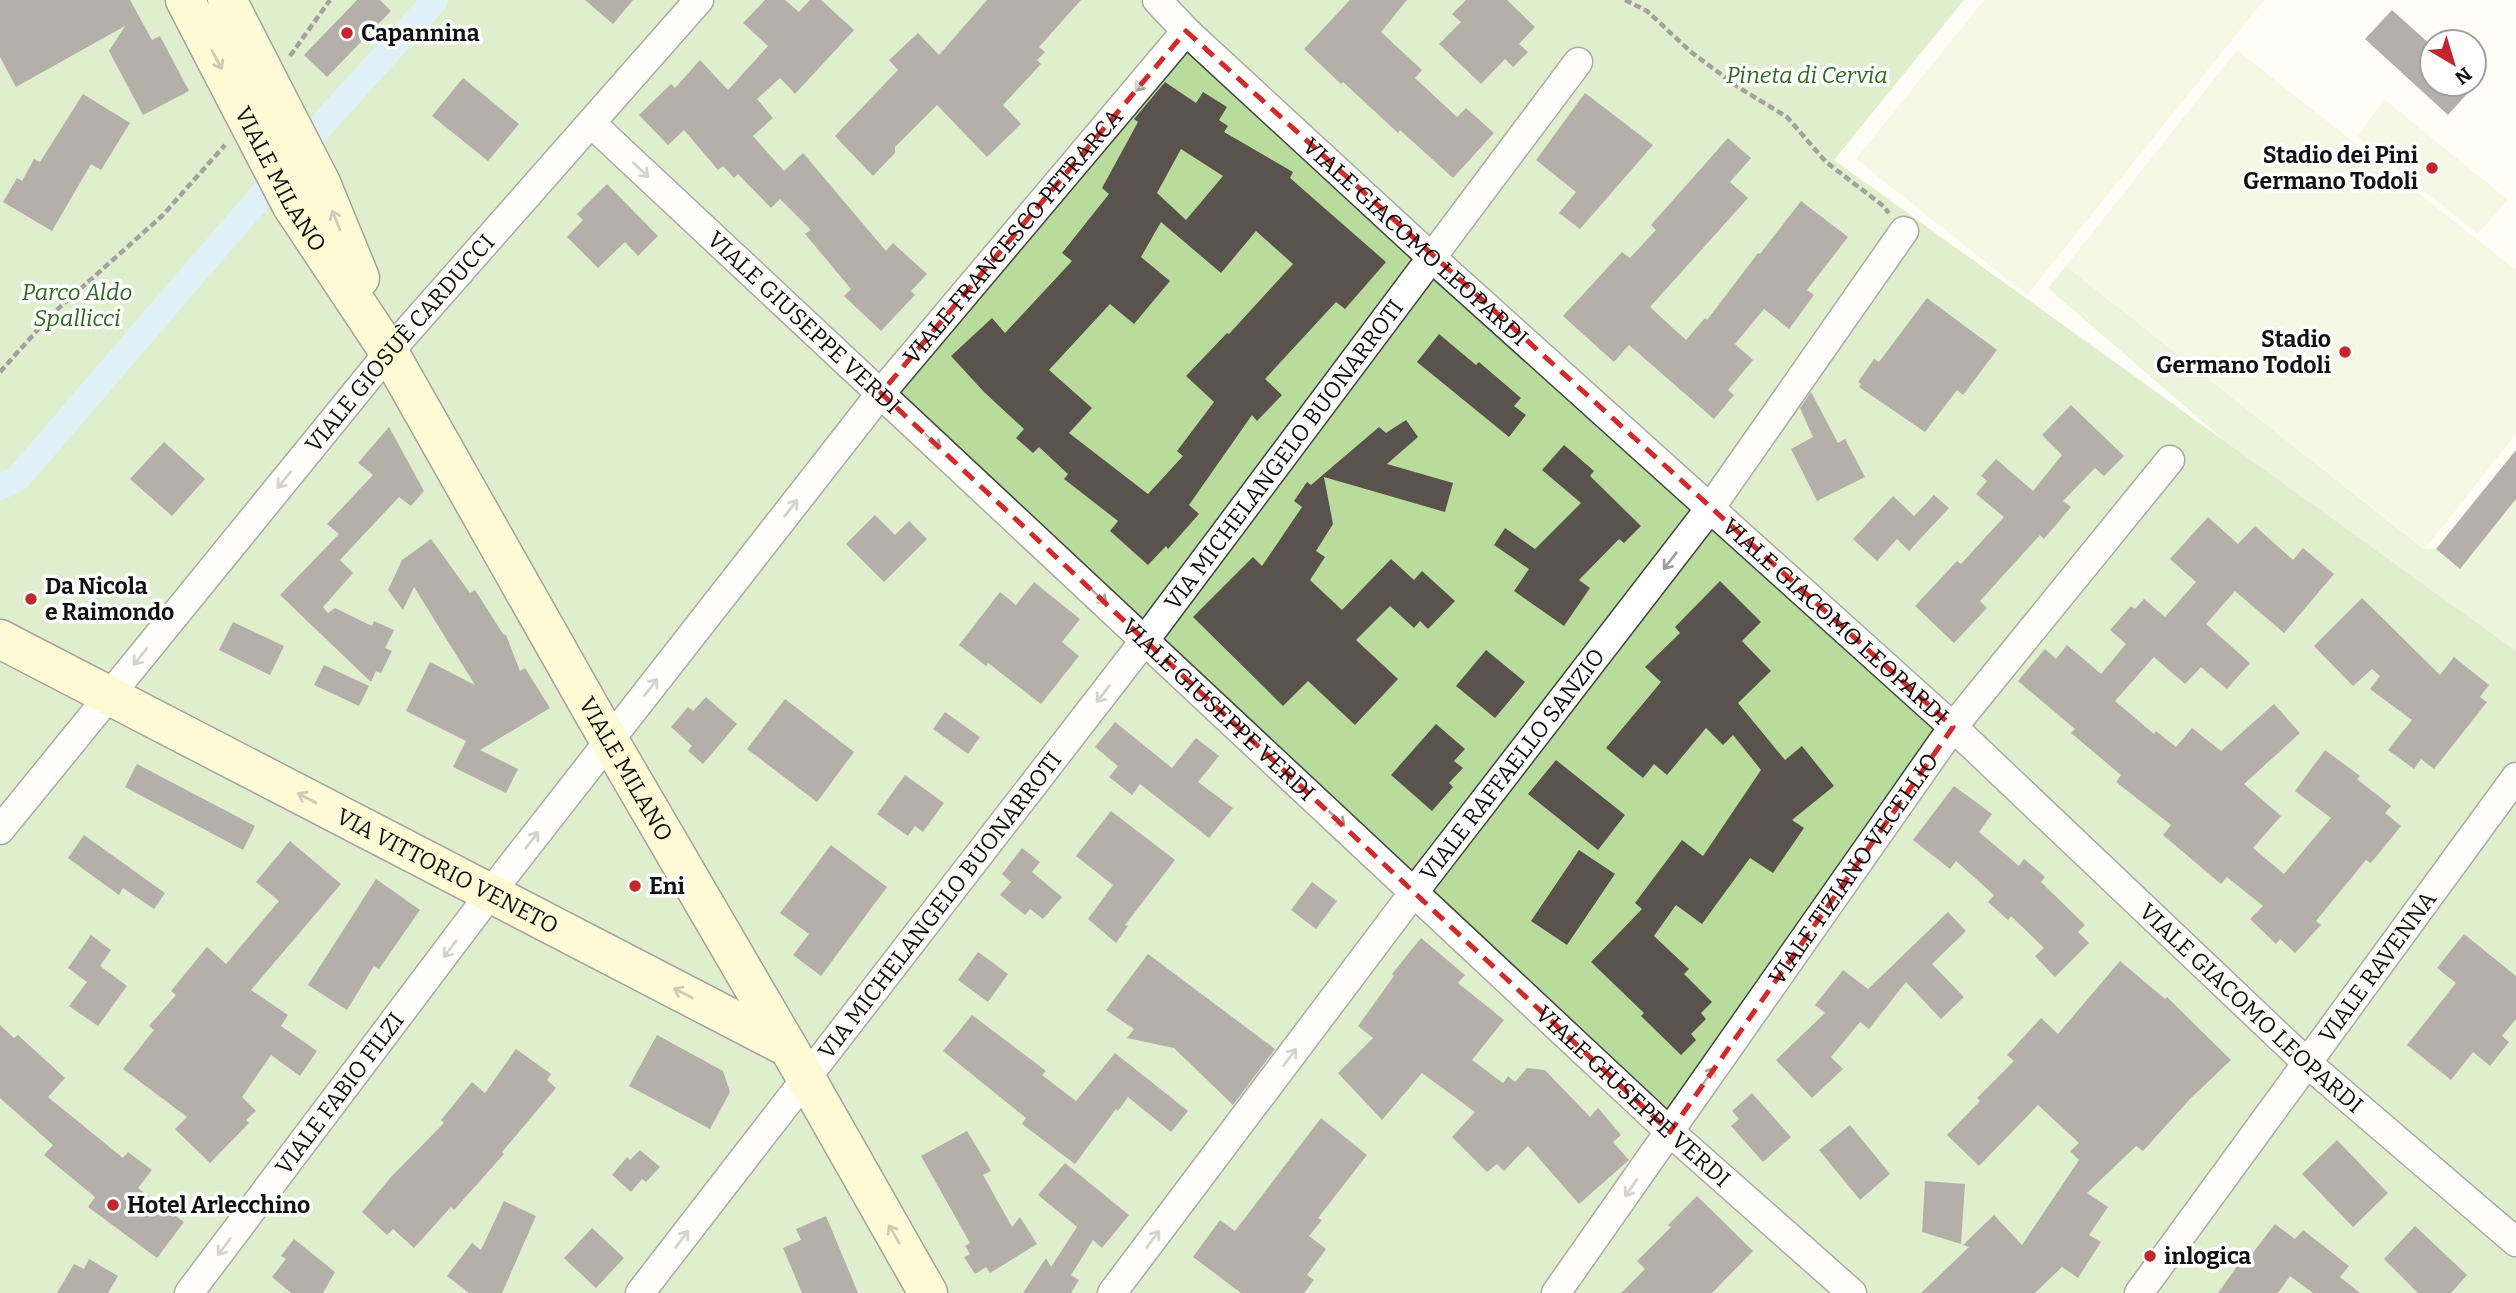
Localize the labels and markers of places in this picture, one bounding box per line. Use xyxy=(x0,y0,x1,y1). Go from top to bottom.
place label: Capannina xyxy=(361,19,480,47)
marker: Capannina xyxy=(339,25,355,41)
place label: Stadio dei Pini Germano Todoli xyxy=(2243,141,2418,195)
marker: Stadio dei Pini Germano Todoli xyxy=(2424,160,2440,176)
place label: Stadio Germano Todoli xyxy=(2156,325,2331,379)
marker: Stadio Germano Todoli xyxy=(2337,344,2353,360)
place label: Da Nicola e Raimondo xyxy=(45,572,174,626)
marker: Da Nicola e Raimondo xyxy=(23,591,39,607)
place label: Eni xyxy=(649,872,685,900)
marker: Eni xyxy=(627,878,643,894)
place label: Hotel Arlecchino xyxy=(127,1191,310,1219)
marker: Hotel Arlecchino xyxy=(105,1197,121,1213)
place label: inlogica xyxy=(2164,1242,2251,1270)
marker: inlogica xyxy=(2142,1248,2158,1264)

